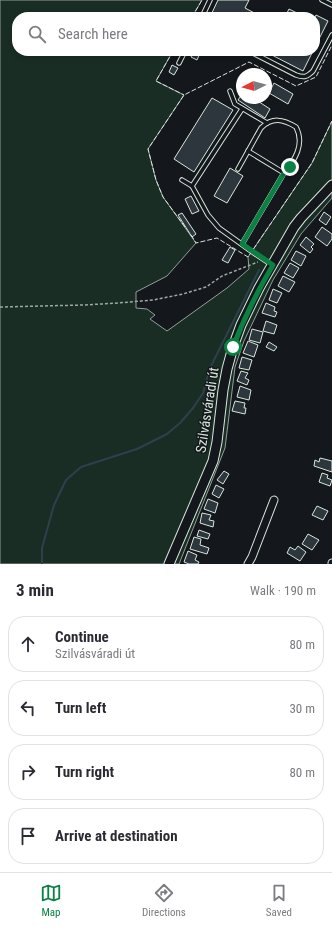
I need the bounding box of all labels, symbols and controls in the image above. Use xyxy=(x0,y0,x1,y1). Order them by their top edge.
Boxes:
search box xyxy=(12,12,320,56)
icon: search xyxy=(26,23,48,45)
text: Search here xyxy=(58,25,128,43)
north arrow xyxy=(236,68,272,104)
route end xyxy=(281,158,299,176)
route start xyxy=(224,338,242,356)
street label: Szilvásváradi út xyxy=(192,366,222,454)
text: 3 min xyxy=(16,580,54,600)
text: Walk · 190 m xyxy=(250,583,316,598)
text: Continue xyxy=(55,628,109,646)
icon: ahead xyxy=(17,633,39,655)
text: 80 m xyxy=(289,637,315,652)
text: Szilvásváradi út xyxy=(55,646,135,661)
icon: left xyxy=(17,697,39,719)
text: Turn left xyxy=(55,699,106,717)
text: 30 m xyxy=(289,701,315,716)
icon: right xyxy=(17,761,39,783)
text: Turn right xyxy=(55,763,114,781)
text: 80 m xyxy=(289,765,315,780)
icon: arrive xyxy=(17,825,39,847)
text: Arrive at destination xyxy=(55,827,178,845)
tab: Map xyxy=(40,882,62,919)
tab: Directions xyxy=(142,882,186,919)
tab: Saved xyxy=(266,882,292,919)

